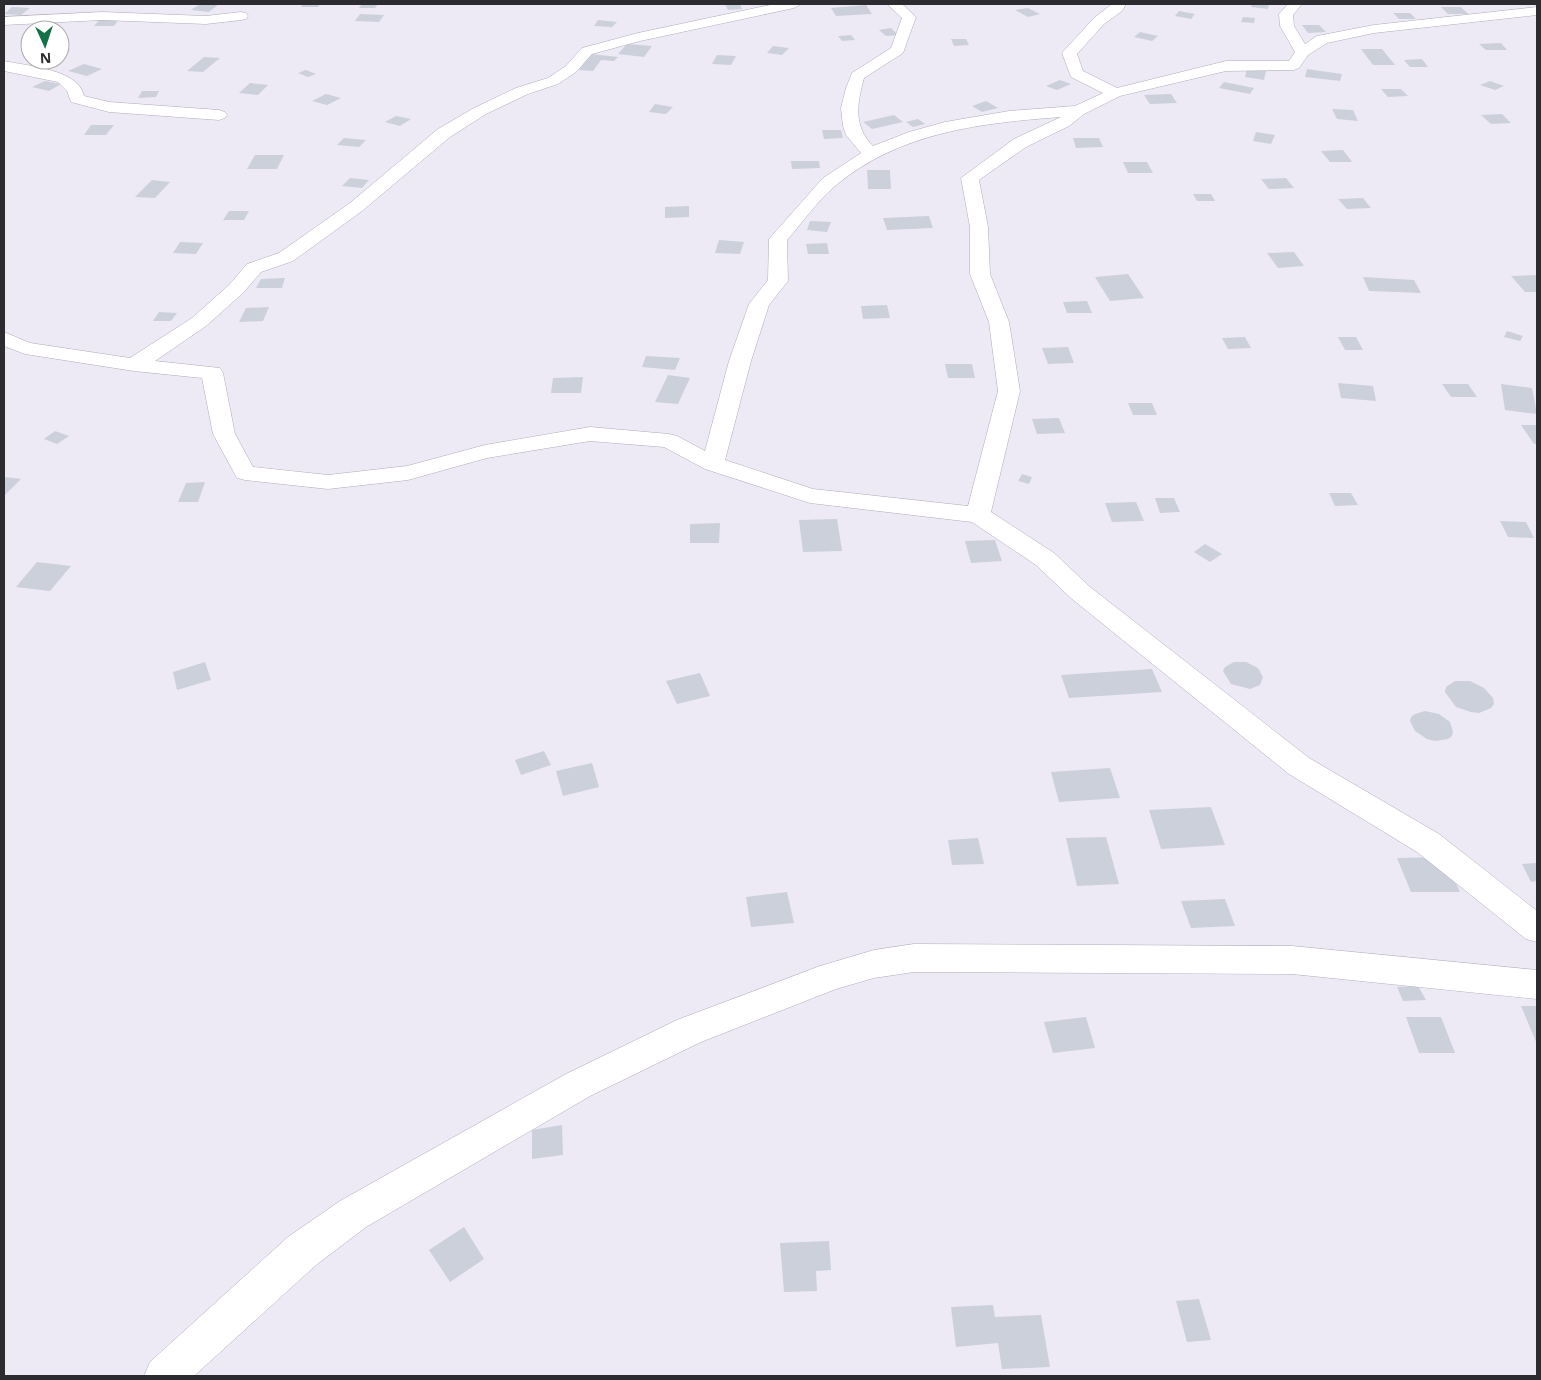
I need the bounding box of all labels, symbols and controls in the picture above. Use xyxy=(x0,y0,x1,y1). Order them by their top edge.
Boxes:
north arrow xyxy=(20,20,70,70)
text: N xyxy=(40,49,52,68)

